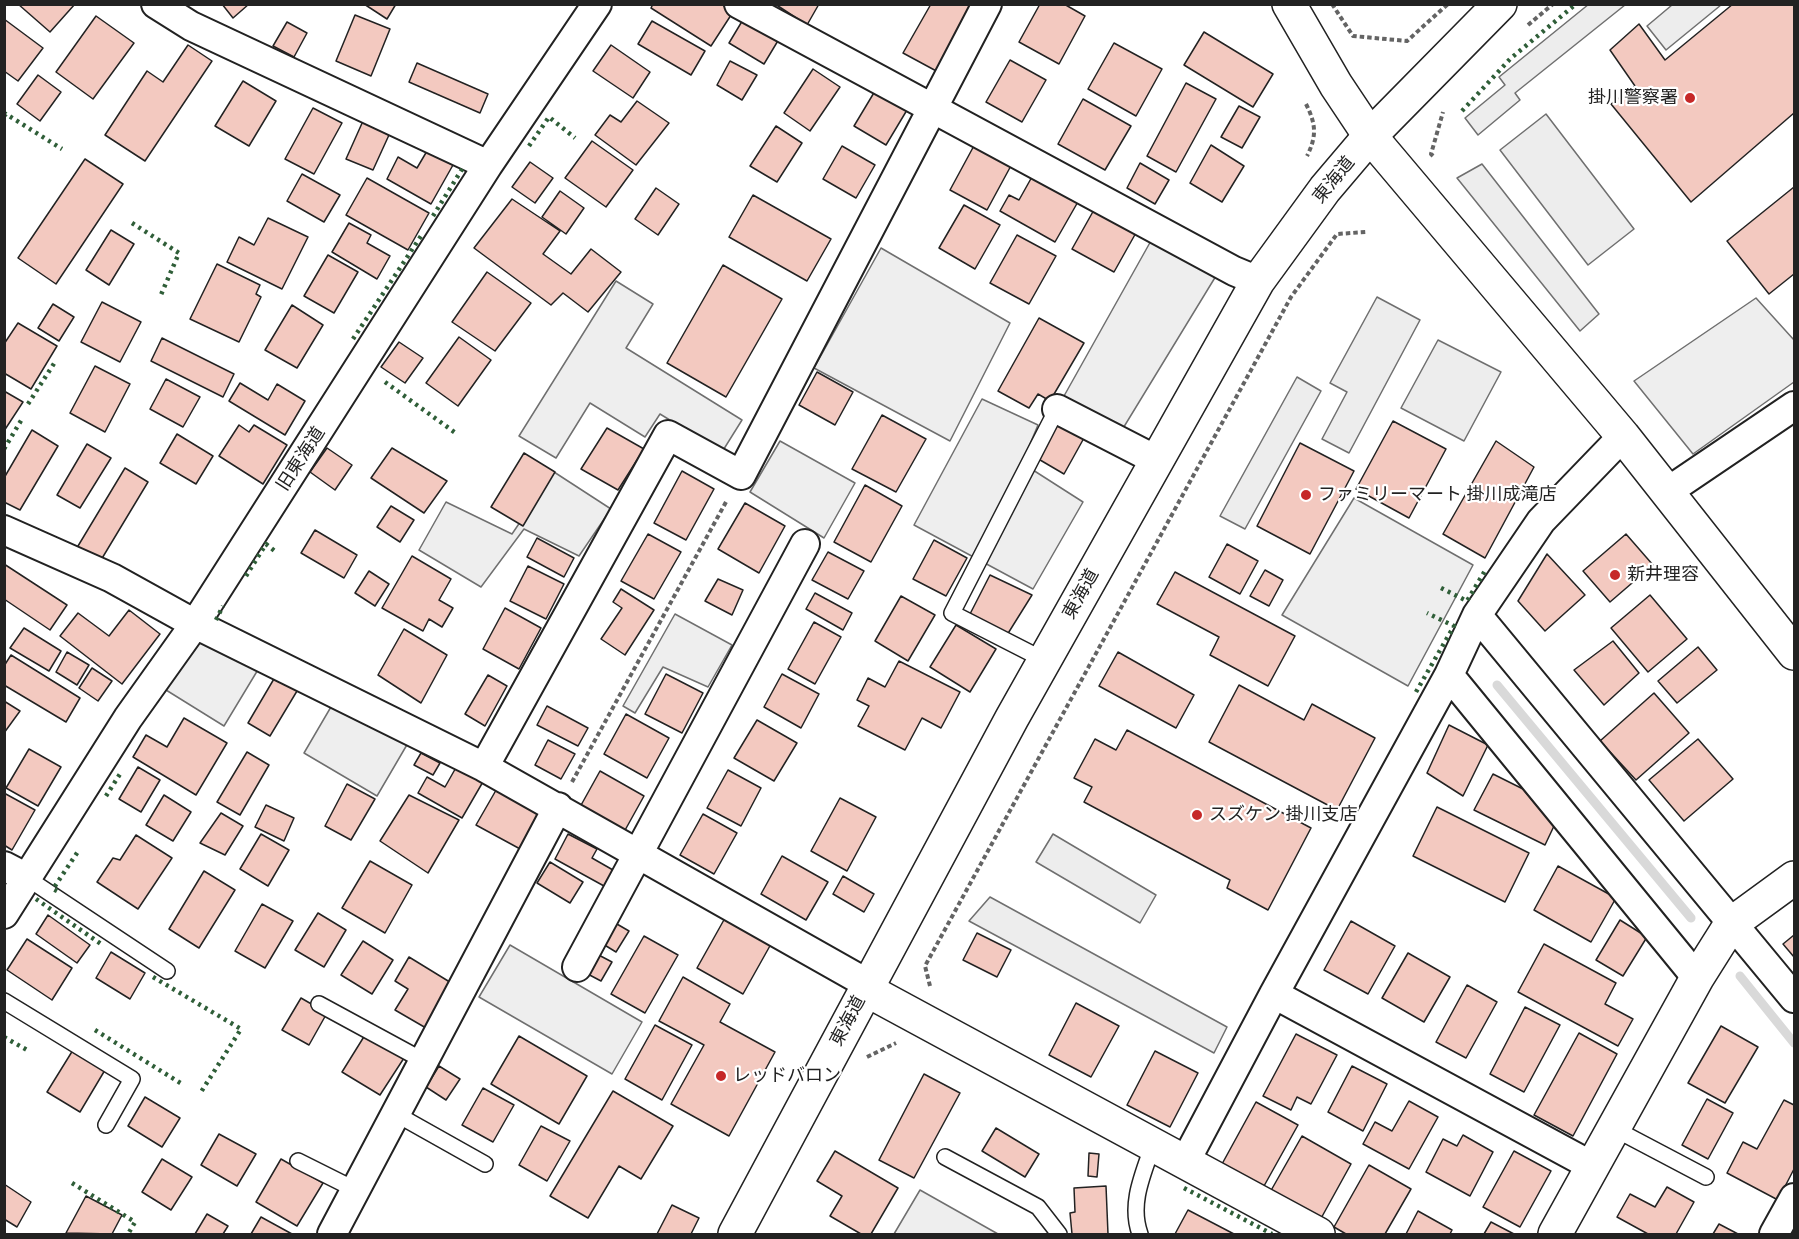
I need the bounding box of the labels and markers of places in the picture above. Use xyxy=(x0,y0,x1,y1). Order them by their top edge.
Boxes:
place label: 掛川警察署 xyxy=(1588,87,1678,109)
marker: 掛川警察署 xyxy=(1683,91,1697,105)
place label: ファミリーマート 掛川成滝店 xyxy=(1318,484,1556,506)
marker: ファミリーマート 掛川成滝店 xyxy=(1299,488,1313,502)
place label: 新井理容 xyxy=(1627,564,1699,586)
marker: 新井理容 xyxy=(1608,568,1622,582)
place label: スズケン 掛川支店 xyxy=(1209,804,1357,826)
marker: スズケン 掛川支店 xyxy=(1190,808,1204,822)
place label: レッドバロン xyxy=(733,1065,841,1087)
marker: レッドバロン xyxy=(714,1069,728,1083)

